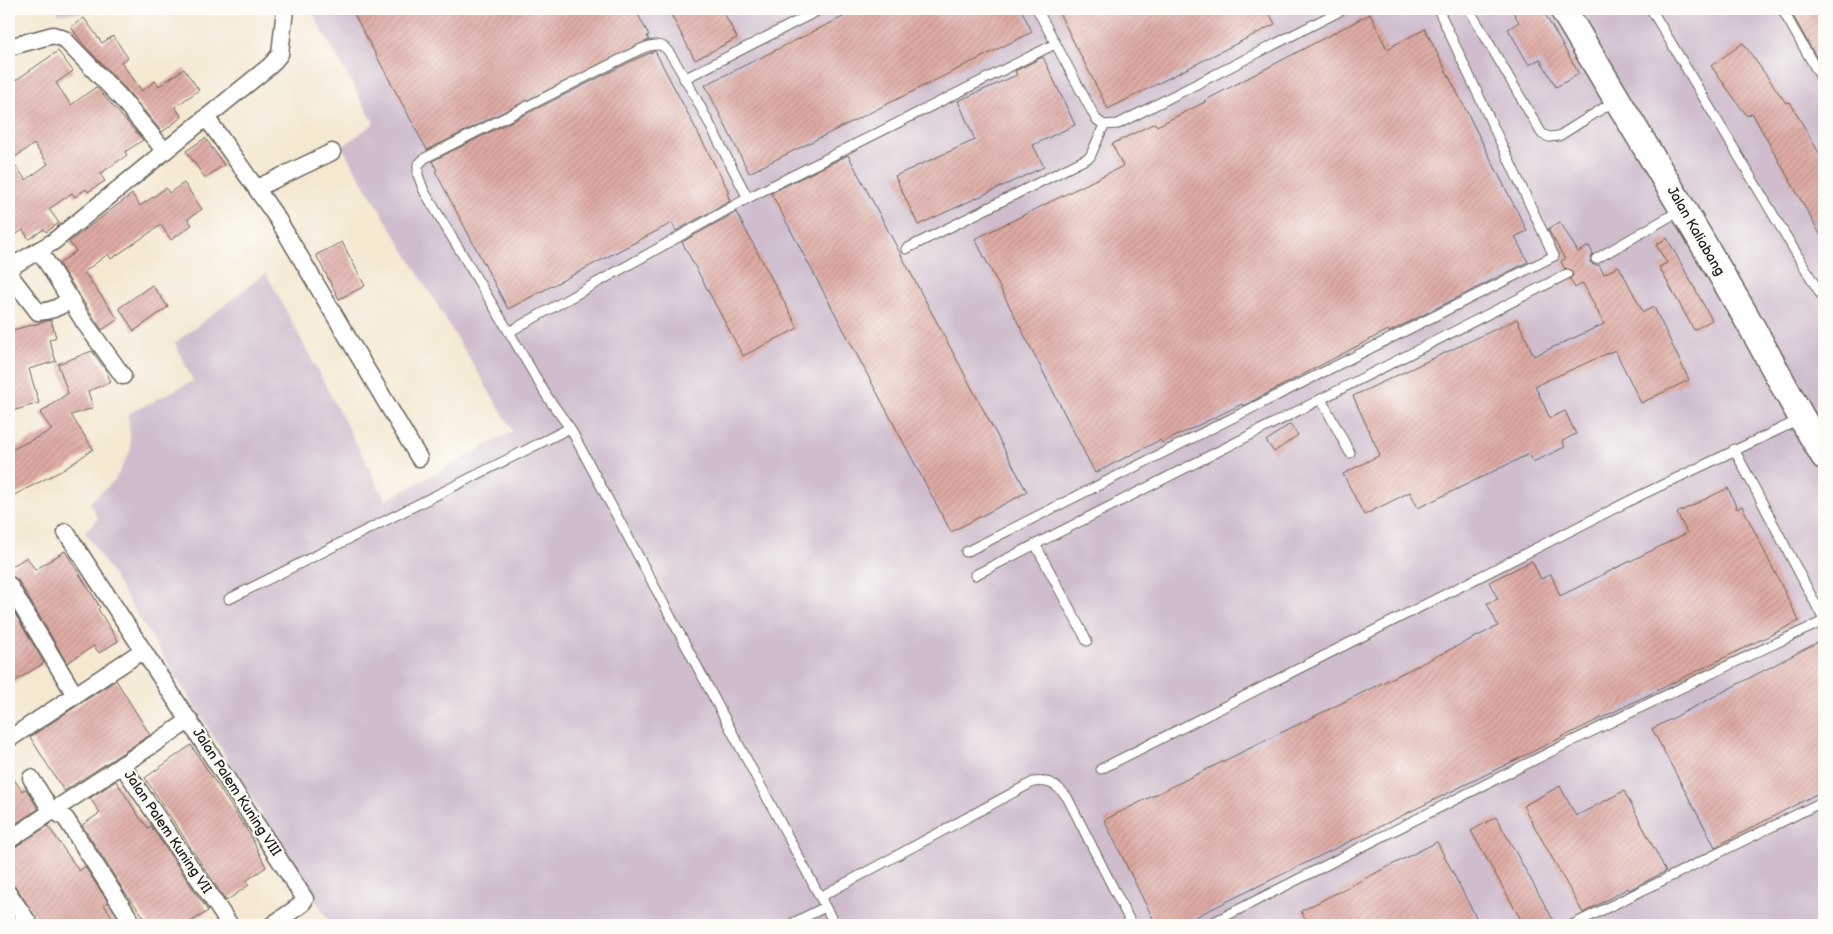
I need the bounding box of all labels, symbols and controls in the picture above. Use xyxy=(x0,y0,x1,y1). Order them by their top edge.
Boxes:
street label: Jalan Kaliabang xyxy=(1664,183,1728,279)
street label: Jalan Palem Kuning VIII xyxy=(189,725,285,859)
street label: Jalan Palem Kuning VII xyxy=(120,767,216,897)

